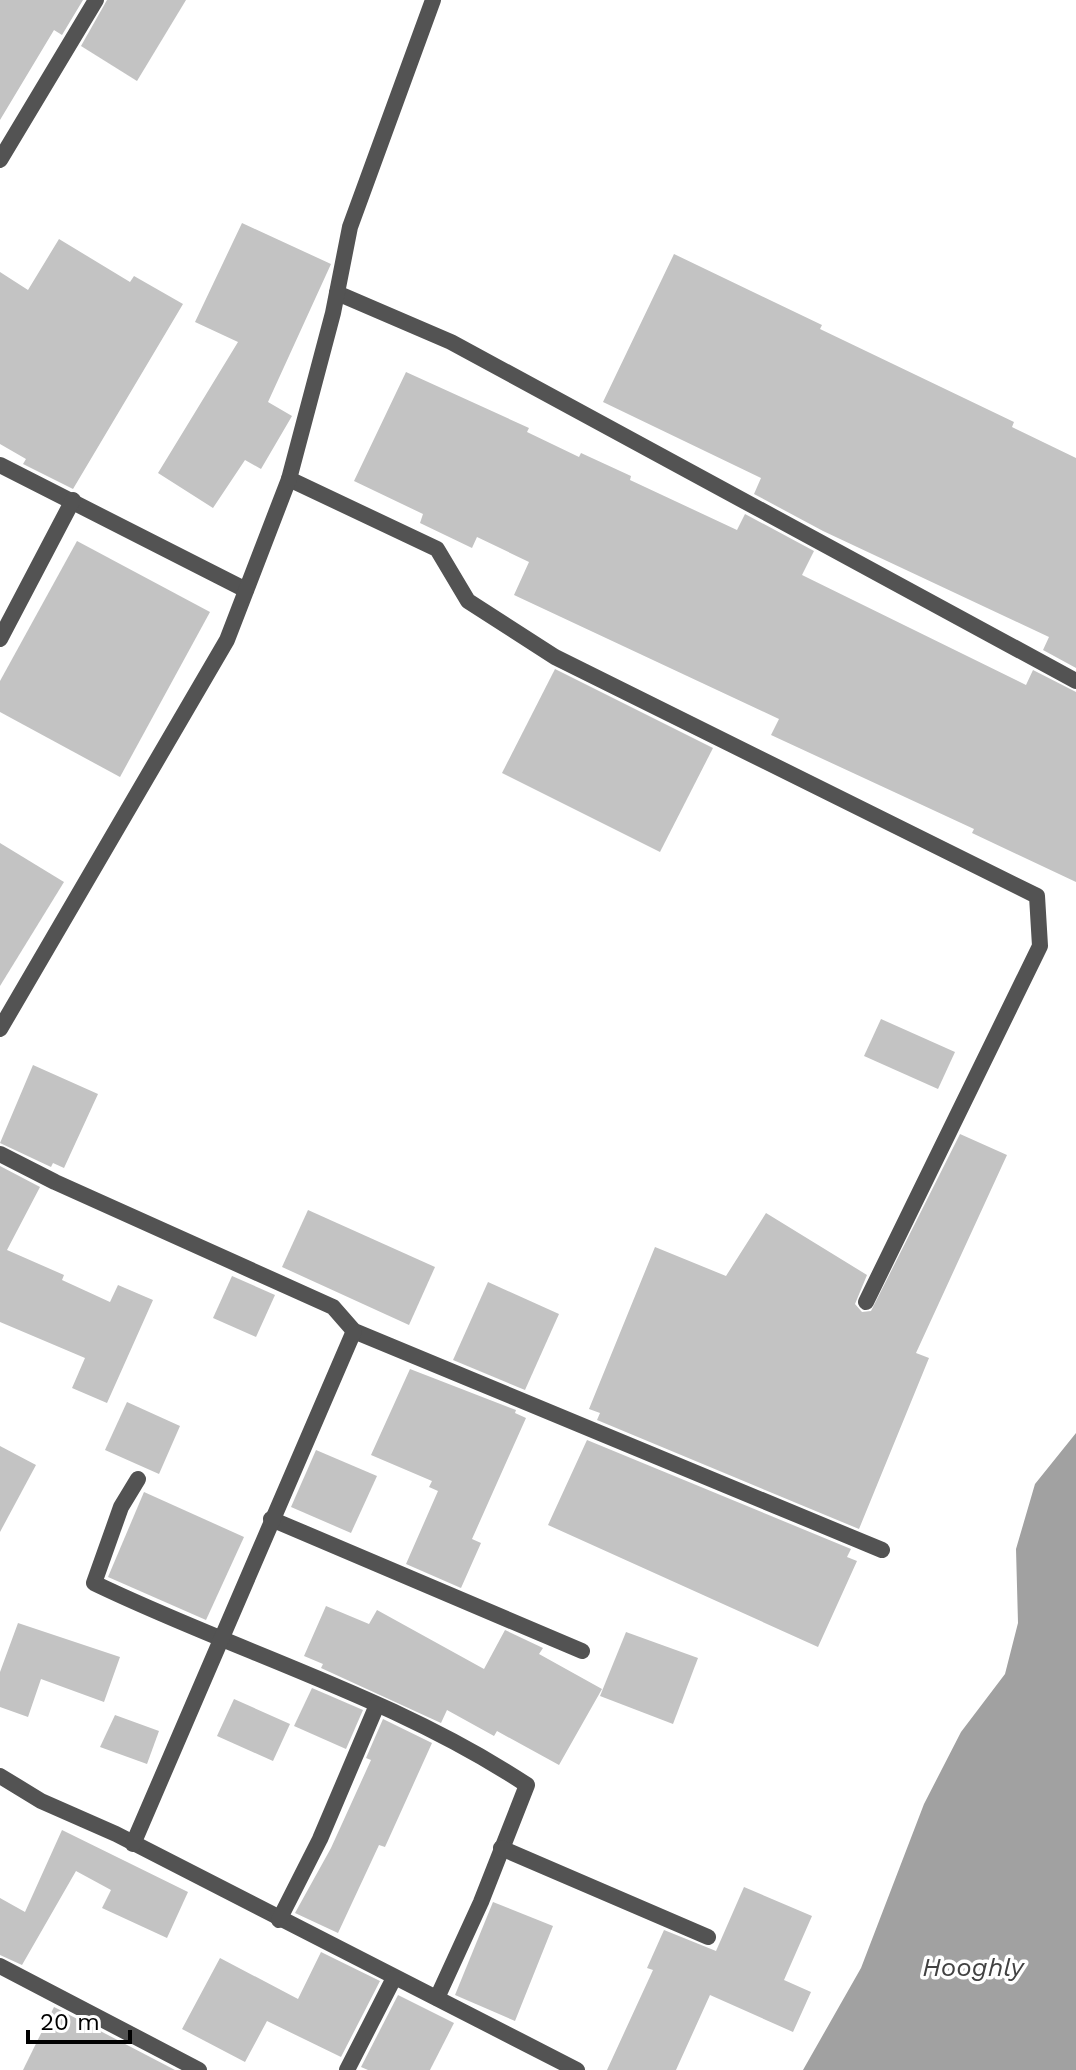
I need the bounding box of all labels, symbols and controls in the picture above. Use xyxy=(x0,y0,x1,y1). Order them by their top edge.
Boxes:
water label: Hooghly xyxy=(922,1952,1026,1982)
scale bar xyxy=(28,1994,130,2044)
text: 20 m xyxy=(40,2008,100,2036)

